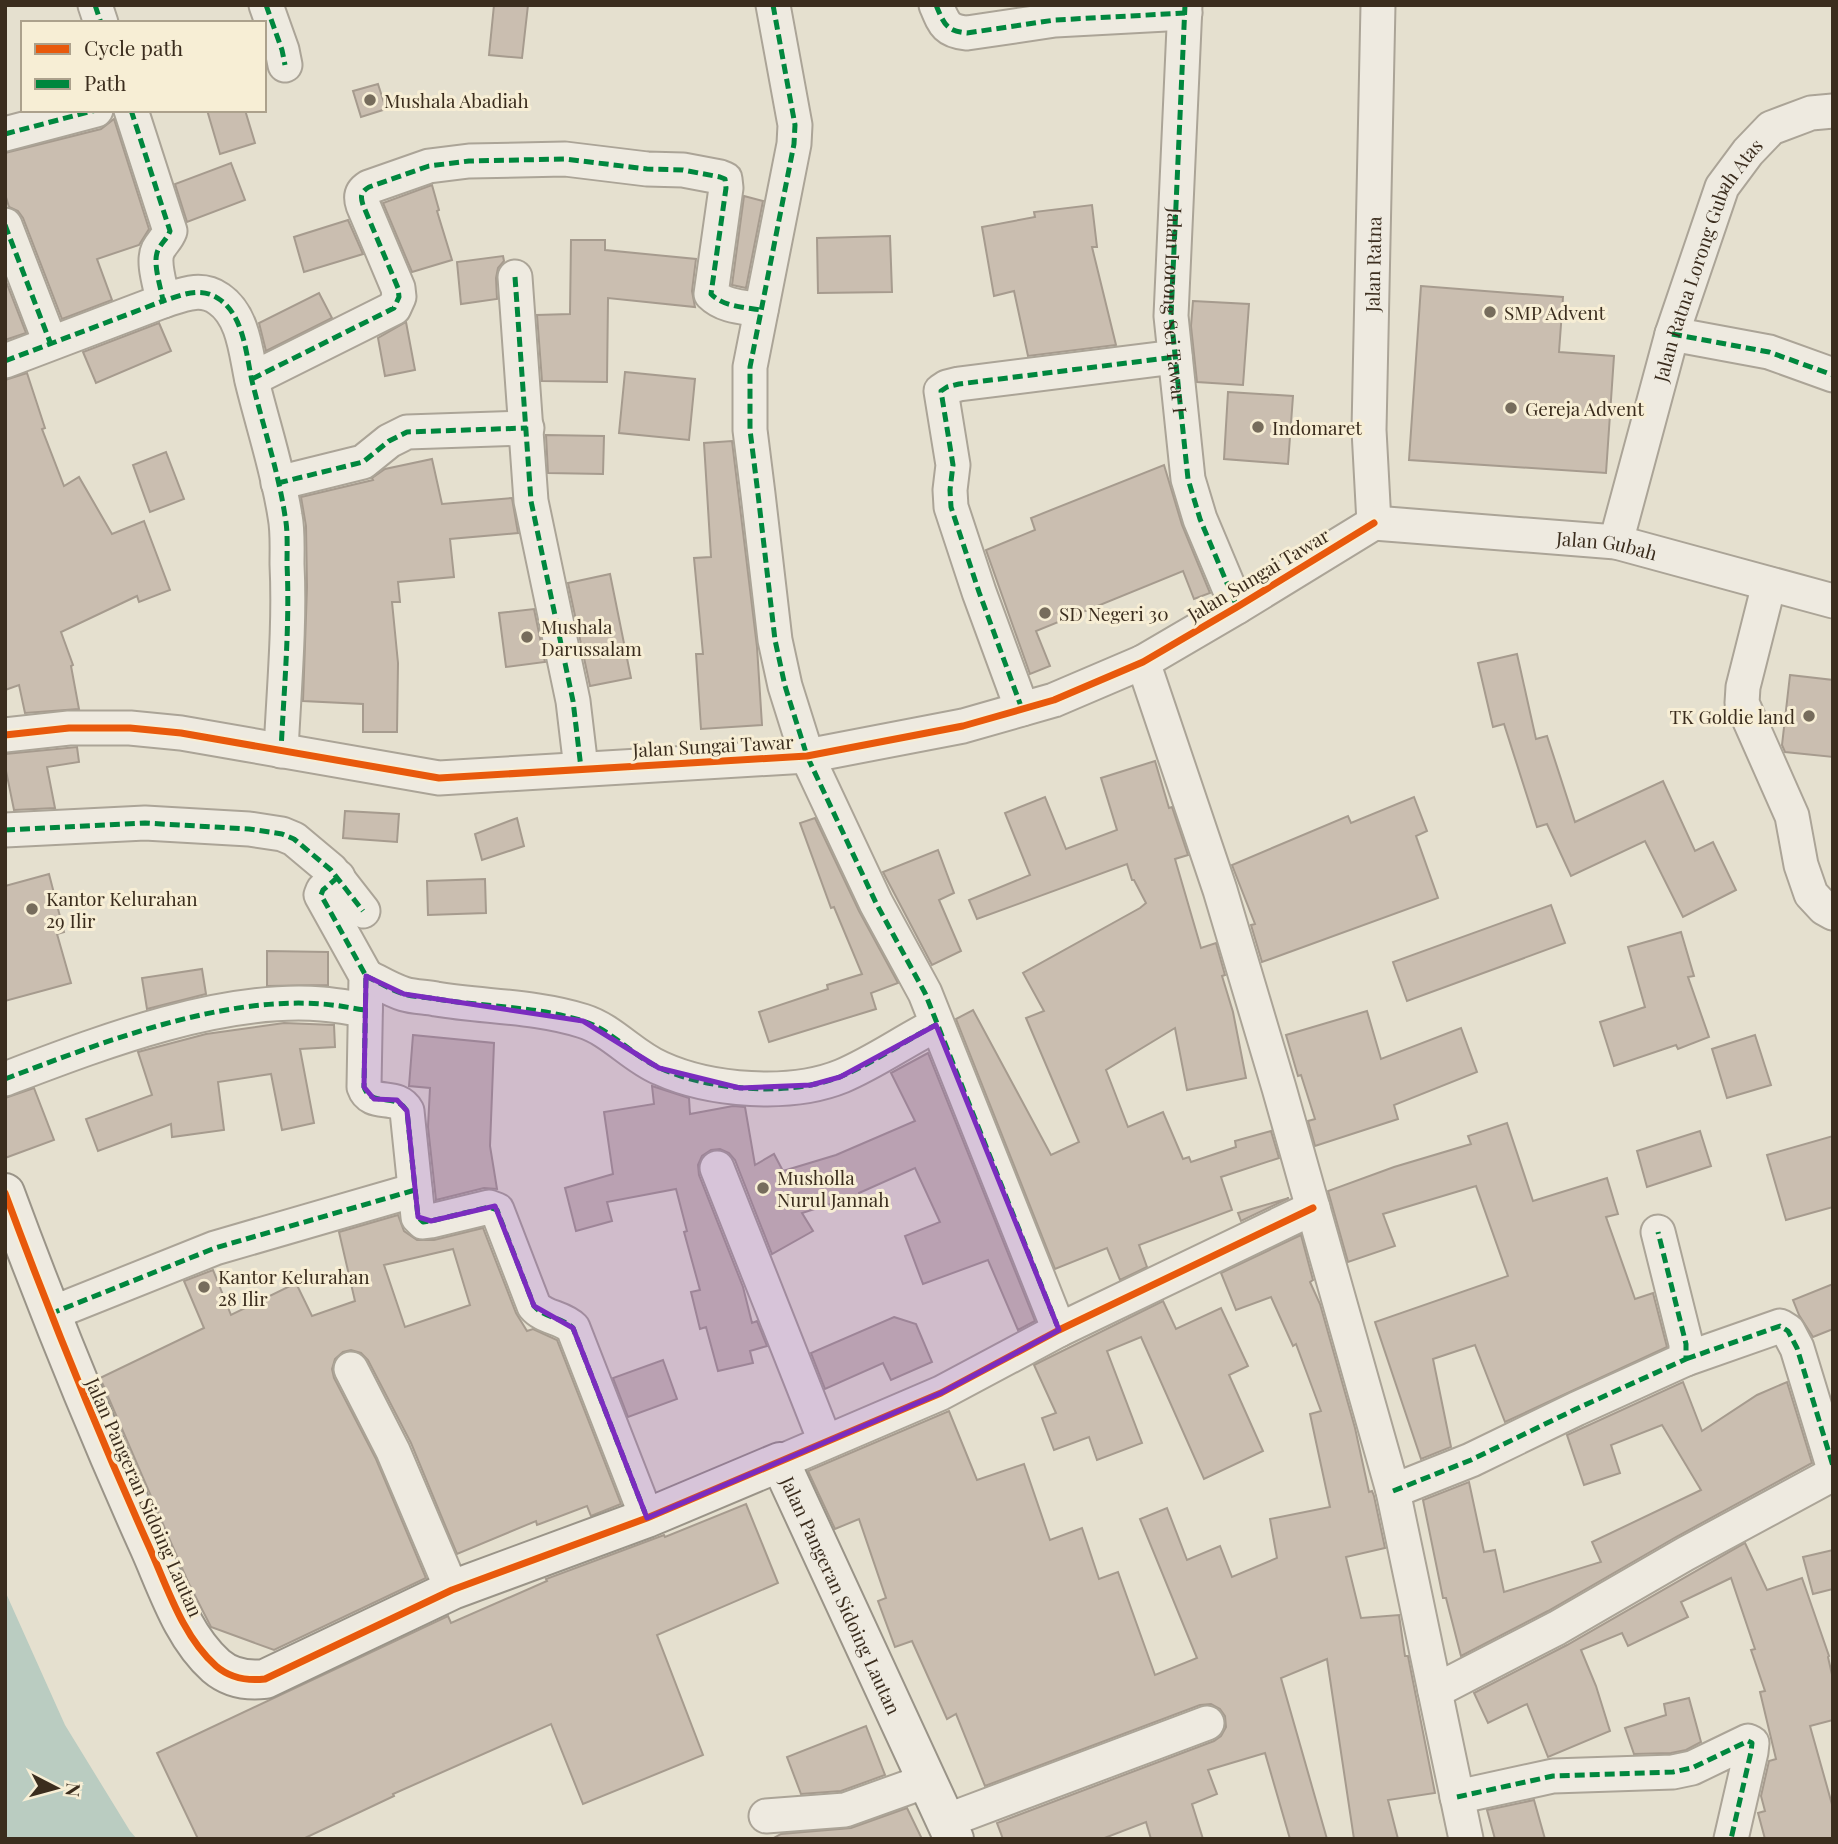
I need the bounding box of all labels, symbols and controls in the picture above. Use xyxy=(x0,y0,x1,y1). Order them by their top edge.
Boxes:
legend xyxy=(21,21,266,112)
text: Cycle path xyxy=(84,33,184,61)
text: Path xyxy=(84,68,127,96)
place label: Mushala Abadiah xyxy=(384,87,529,113)
marker: Mushala Abadiah xyxy=(362,92,378,108)
street label: Jalan Ratna Lorong Gubah Atas xyxy=(1647,132,1768,385)
street label: Jalan Lorong Sei Tawar I xyxy=(1158,206,1194,415)
street label: Jalan Ratna xyxy=(1358,216,1387,313)
place label: SMP Advent xyxy=(1504,299,1606,325)
marker: SMP Advent xyxy=(1482,304,1498,320)
place label: Gereja Advent xyxy=(1525,395,1644,421)
marker: Gereja Advent xyxy=(1503,400,1519,416)
place label: Indomaret xyxy=(1272,414,1362,440)
marker: Indomaret xyxy=(1250,419,1266,435)
street label: Jalan Sungai Tawar xyxy=(1181,521,1334,627)
street label: Jalan Gubah xyxy=(1554,524,1660,566)
place label: SD Negeri 30 xyxy=(1059,600,1169,626)
marker: SD Negeri 30 xyxy=(1037,605,1053,621)
place label: Mushala Darussalam xyxy=(541,613,642,661)
marker: Mushala Darussalam xyxy=(519,629,535,645)
place label: TK Goldie land xyxy=(1670,703,1795,729)
marker: TK Goldie land xyxy=(1801,708,1817,724)
street label: Jalan Sungai Tawar xyxy=(631,728,795,762)
place label: Kantor Kelurahan 29 Ilir xyxy=(46,885,198,933)
marker: Kantor Kelurahan 29 Ilir xyxy=(24,901,40,917)
place label: Musholla Nurul Jannah xyxy=(777,1164,889,1212)
marker: Musholla Nurul Jannah xyxy=(755,1180,771,1196)
place label: Kantor Kelurahan 28 Ilir xyxy=(218,1263,370,1311)
marker: Kantor Kelurahan 28 Ilir xyxy=(196,1279,212,1295)
street label: Jalan Pangeran Sidoing Lautan xyxy=(80,1372,210,1621)
street label: Jalan Pangeran Sidoing Lautan xyxy=(775,1471,908,1719)
north arrow xyxy=(21,1753,91,1823)
text: N xyxy=(60,1782,88,1798)

